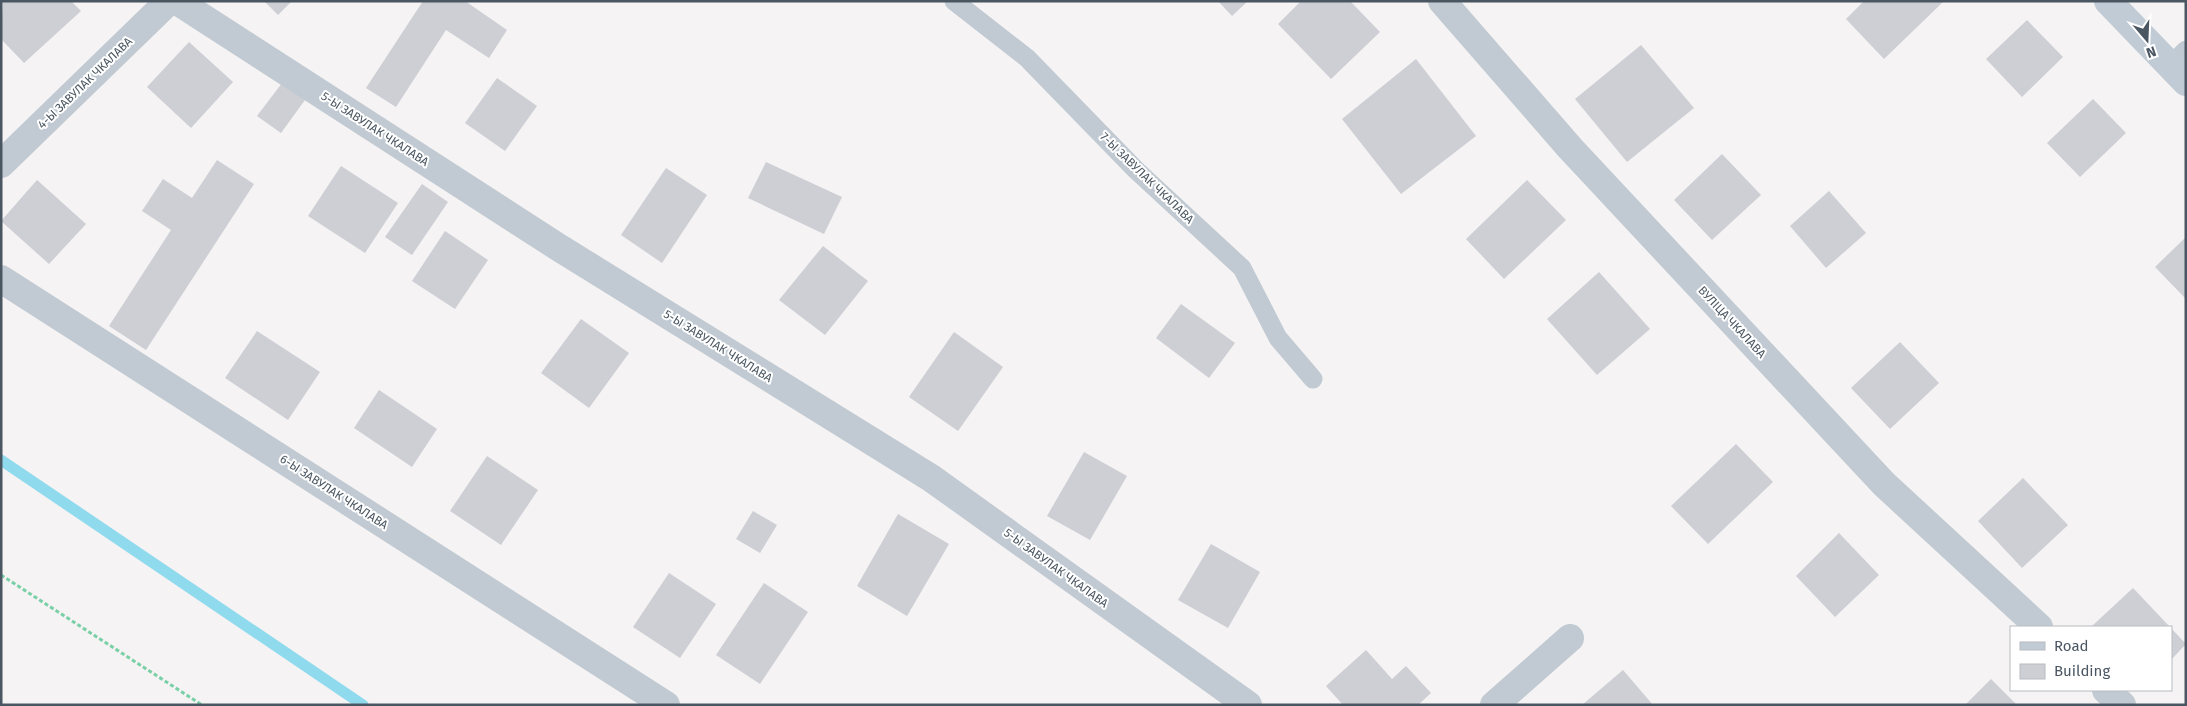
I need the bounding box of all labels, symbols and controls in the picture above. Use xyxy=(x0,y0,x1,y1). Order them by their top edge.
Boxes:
north arrow xyxy=(2122,15,2172,65)
street label: 4-Ы ЗАВУЛАК ЧКАЛАВА xyxy=(35,34,135,132)
text: N xyxy=(2144,42,2158,61)
street label: 5-Ы ЗАВУЛАК ЧКАЛАВА xyxy=(319,89,431,169)
street label: 7-Ы ЗАВУЛАК ЧКАЛАВА xyxy=(1097,130,1197,226)
street label: ВУЛІЦА ЧКАЛАВА xyxy=(1695,283,1769,361)
street label: 5-Ы ЗАВУЛАК ЧКАЛАВА xyxy=(661,307,775,385)
street label: 6-Ы ЗАВУЛАК ЧКАЛАВА xyxy=(277,452,391,532)
street label: 5-Ы ЗАВУЛАК ЧКАЛАВА xyxy=(1001,525,1111,611)
legend xyxy=(2010,626,2172,691)
text: Road xyxy=(2054,637,2089,655)
text: Building xyxy=(2054,662,2110,680)

